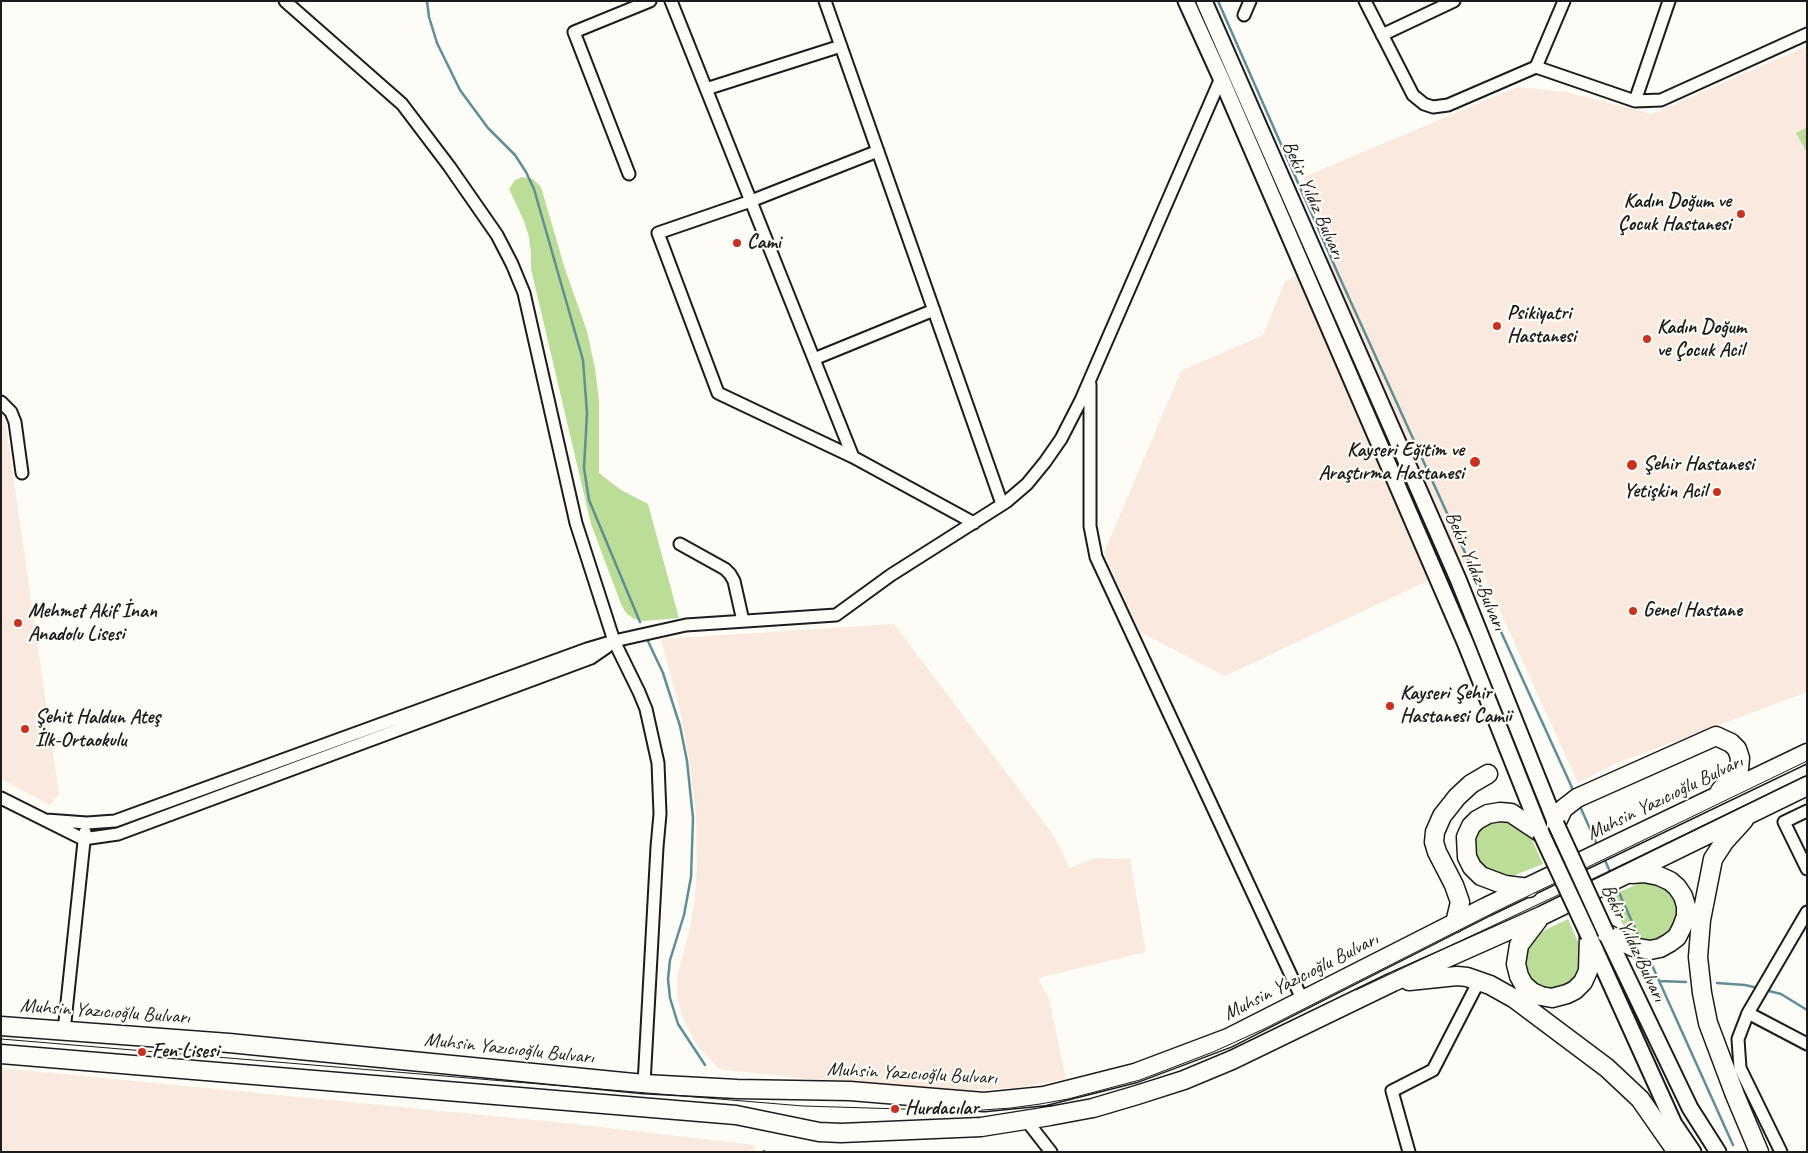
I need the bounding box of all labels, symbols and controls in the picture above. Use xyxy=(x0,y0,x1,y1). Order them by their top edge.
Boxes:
street label: Bekir Yıldız Bulvarı xyxy=(1276,137,1350,263)
place label: Kadın Doğum ve Çocuk Hastanesi xyxy=(1618,190,1731,237)
marker: Kadın Doğum ve Çocuk Hastanesi xyxy=(1735,208,1747,220)
place label: Cami xyxy=(747,231,781,255)
marker: Cami xyxy=(731,237,743,249)
place label: Psikiyatri Hastanesi xyxy=(1507,302,1576,349)
place label: Kadın Doğum ve Çocuk Acil xyxy=(1657,316,1746,363)
marker: Psikiyatri Hastanesi xyxy=(1491,320,1503,332)
marker: Kadın Doğum ve Çocuk Acil xyxy=(1641,333,1653,345)
place label: Kayseri Eğitim ve Araştırma Hastanesi xyxy=(1319,439,1464,486)
place label: Şehir Hastanesi xyxy=(1643,453,1754,477)
marker: Kayseri Eğitim ve Araştırma Hastanesi xyxy=(1468,455,1482,469)
marker: Şehir Hastanesi xyxy=(1625,458,1639,472)
place label: Yetişkin Acil xyxy=(1623,480,1707,504)
marker: Yetişkin Acil xyxy=(1711,486,1723,498)
street label: Bekir Yıldız Bulvarı xyxy=(1439,508,1511,634)
place label: Genel Hastane xyxy=(1643,599,1742,623)
place label: Mehmet Akif İnan Anadolu Lisesi xyxy=(28,600,157,647)
marker: Genel Hastane xyxy=(1627,605,1639,617)
marker: Mehmet Akif İnan Anadolu Lisesi xyxy=(12,617,24,629)
place label: Kayseri Şehir Hastanesi Camii xyxy=(1400,682,1512,729)
marker: Kayseri Şehir Hastanesi Camii xyxy=(1384,700,1396,712)
place label: Şehit Haldun Ateş İlk-Ortaokulu xyxy=(35,706,160,753)
marker: Şehit Haldun Ateş İlk-Ortaokulu xyxy=(19,723,31,735)
street label: Muhsin Yazıcıoğlu Bulvarı xyxy=(1583,750,1747,846)
street label: Bekir Yıldız Bulvarı xyxy=(1595,880,1671,1006)
street label: Muhsin Yazıcıoğlu Bulvarı xyxy=(1220,928,1382,1026)
street label: Muhsin Yazıcıoğlu Bulvarı xyxy=(19,994,191,1030)
street label: Muhsin Yazıcıoğlu Bulvarı xyxy=(423,1028,595,1070)
place label: Fen Lisesi xyxy=(152,1040,219,1064)
marker: Fen Lisesi xyxy=(136,1046,148,1058)
street label: Muhsin Yazıcıoğlu Bulvarı xyxy=(826,1058,998,1090)
place label: Hurdacılar xyxy=(905,1097,978,1121)
marker: Hurdacılar xyxy=(889,1103,901,1115)

